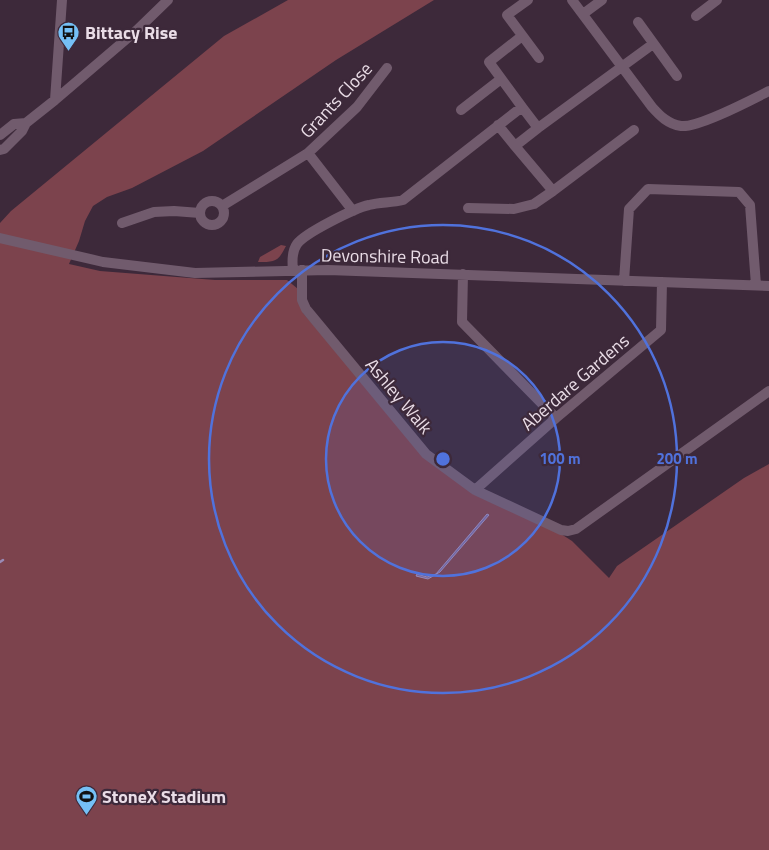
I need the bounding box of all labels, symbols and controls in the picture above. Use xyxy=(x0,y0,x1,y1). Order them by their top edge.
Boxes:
place label: Bittacy Rise xyxy=(85,19,177,46)
bus stop icon: Bittacy Rise xyxy=(57,20,81,51)
street label: Grants Close xyxy=(294,56,378,144)
street label: Devonshire Road xyxy=(321,241,449,271)
street label: Aberdare Gardens xyxy=(515,327,635,437)
street label: Ashley Walk xyxy=(359,352,439,440)
text: 100 m xyxy=(539,447,581,470)
text: 200 m xyxy=(656,447,698,470)
centre of rings xyxy=(434,450,452,468)
place label: StoneX Stadium xyxy=(102,783,226,810)
sports icon: StoneX Stadium xyxy=(74,784,98,815)

